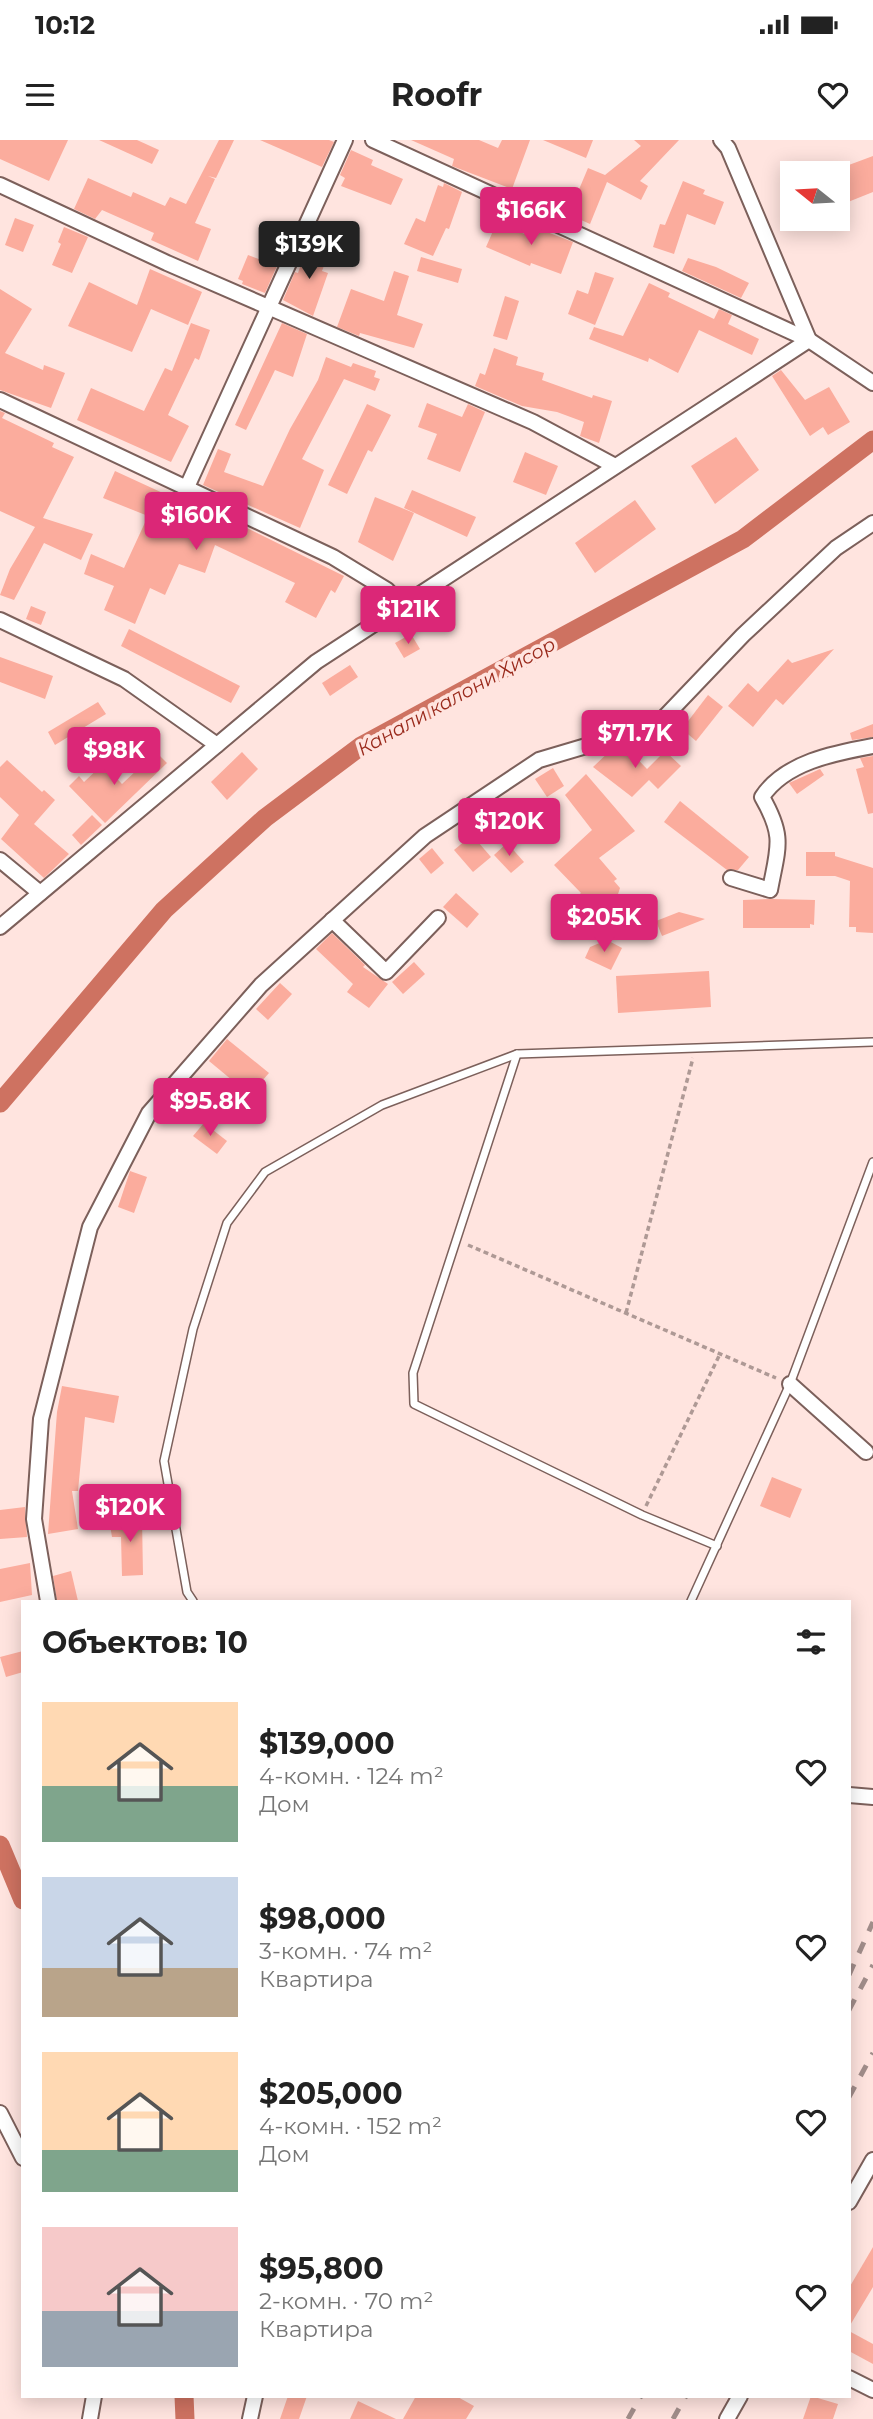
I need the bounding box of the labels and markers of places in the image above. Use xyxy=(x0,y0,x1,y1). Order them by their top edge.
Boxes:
pin: $166K xyxy=(482,188,580,247)
pin: $139K xyxy=(260,222,358,281)
pin: $160K xyxy=(147,492,245,552)
pin: $121K xyxy=(359,587,457,646)
pin: $71.7K xyxy=(578,710,692,770)
pin: $98K xyxy=(73,728,155,787)
pin: $120K xyxy=(460,798,558,858)
pin: $205K xyxy=(555,894,653,954)
pin: $95.8K xyxy=(153,1079,267,1138)
pin: $120K xyxy=(81,1484,179,1544)

